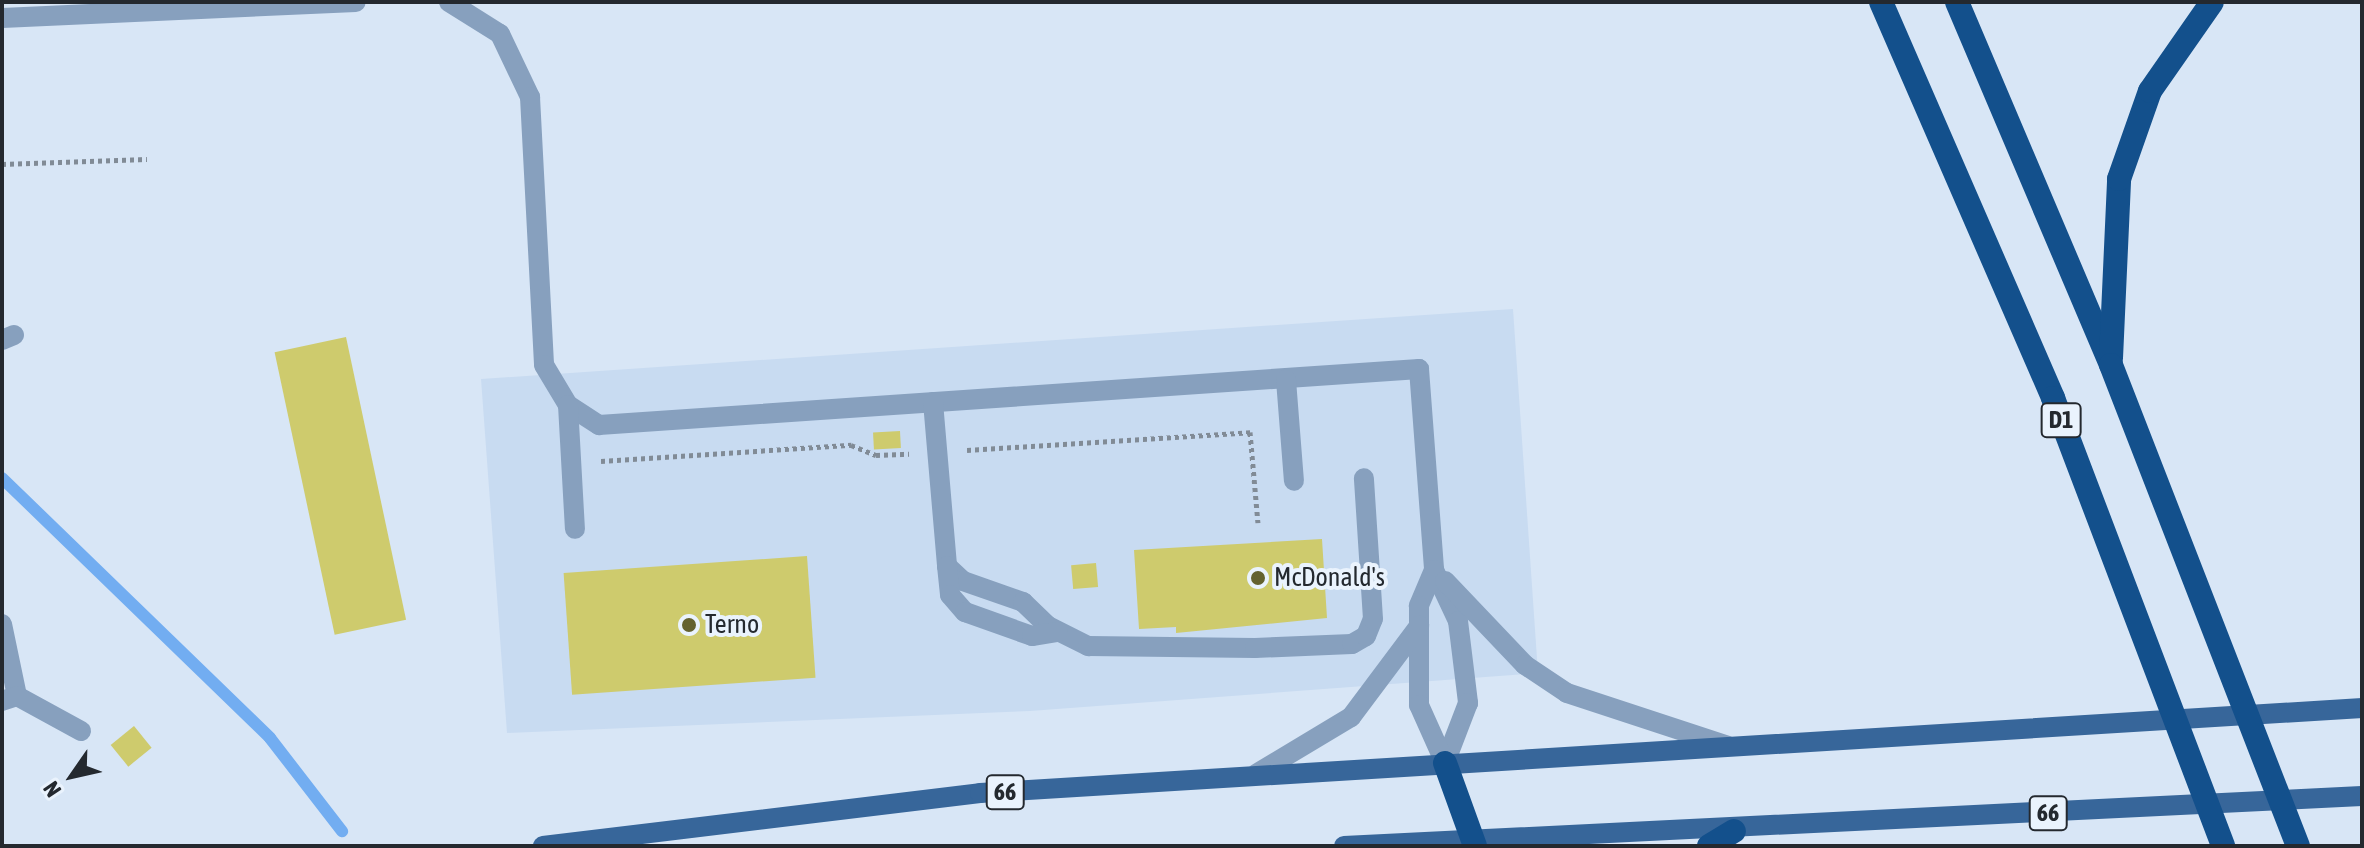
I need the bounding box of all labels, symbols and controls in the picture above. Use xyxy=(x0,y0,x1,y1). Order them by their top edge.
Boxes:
road number: D1 xyxy=(2039,400,2083,440)
place label: McDonald's xyxy=(1274,562,1385,594)
marker: McDonald's xyxy=(1249,569,1267,587)
place label: Terno xyxy=(705,609,759,641)
marker: Terno xyxy=(680,616,698,634)
north arrow xyxy=(32,736,112,816)
road number: 66 xyxy=(985,772,1025,812)
text: N xyxy=(38,777,67,802)
road number: 66 xyxy=(2028,793,2068,833)

